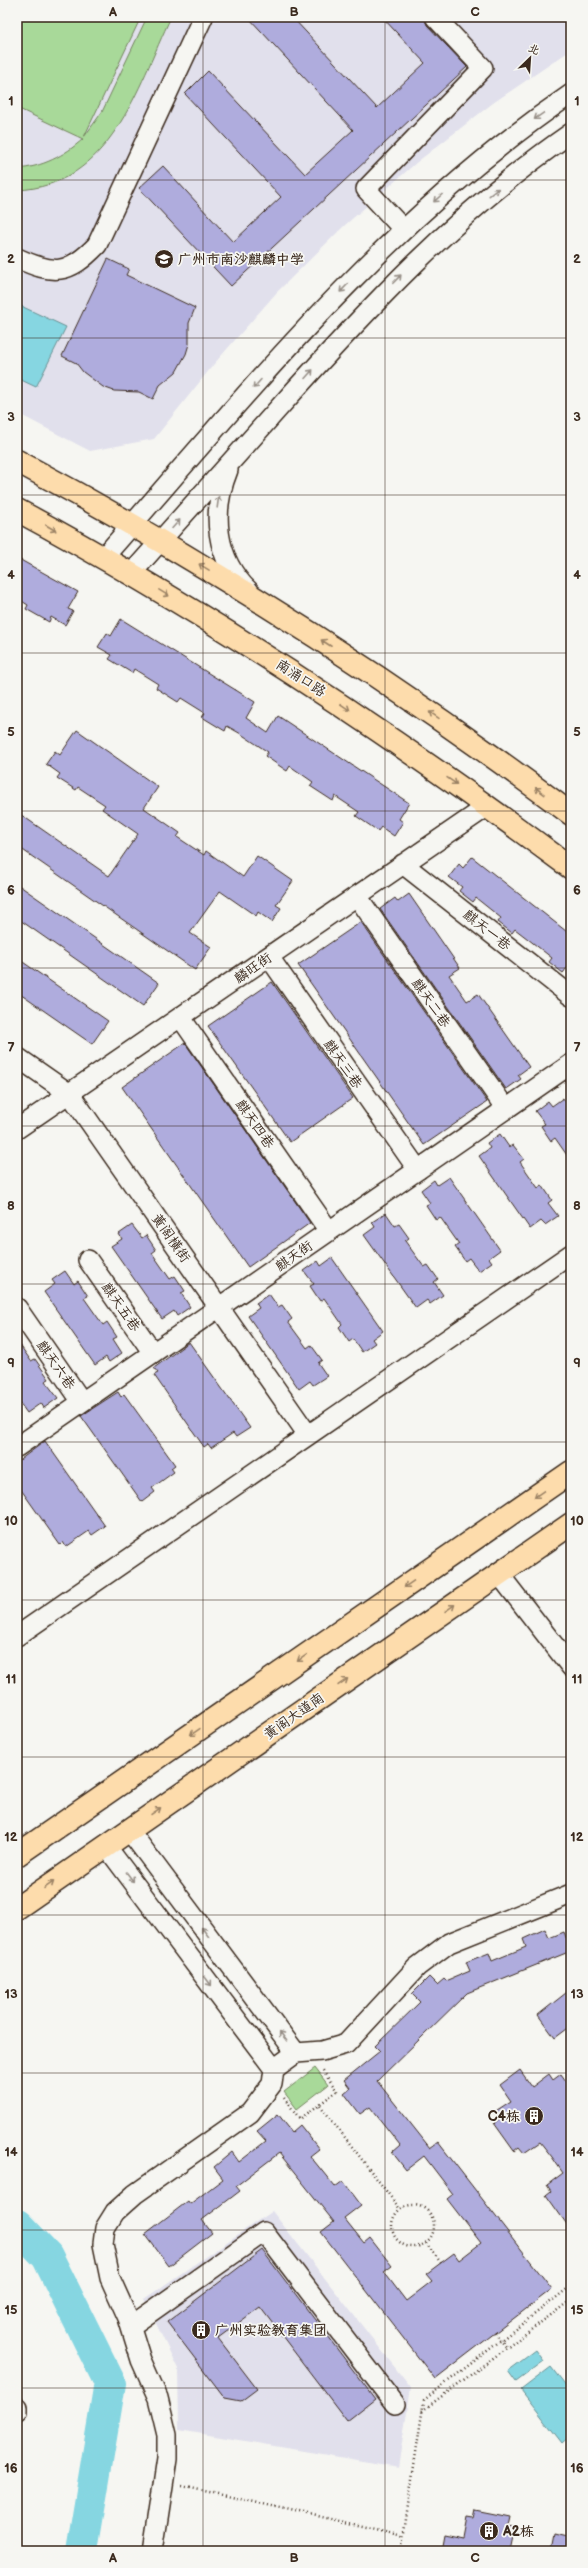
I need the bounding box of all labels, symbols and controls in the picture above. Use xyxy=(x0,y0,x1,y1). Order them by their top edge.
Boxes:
text: A xyxy=(108,4,117,20)
text: B xyxy=(289,4,299,20)
text: C xyxy=(470,4,480,20)
north arrow xyxy=(510,38,550,78)
text: 北 xyxy=(526,41,542,58)
text: 1 xyxy=(8,93,14,109)
text: 1 xyxy=(574,93,580,109)
one-way arrow xyxy=(533,112,544,120)
one-way arrow xyxy=(488,188,499,197)
one-way arrow xyxy=(432,193,443,202)
school or university icon: 广州市南沙麒麟中学 xyxy=(153,248,175,270)
text: 2 xyxy=(7,251,15,267)
place label: 广州市南沙麒麟中学 xyxy=(178,251,304,268)
text: 2 xyxy=(573,251,581,267)
one-way arrow xyxy=(392,274,402,284)
one-way arrow xyxy=(339,283,349,293)
one-way arrow xyxy=(304,369,313,379)
one-way arrow xyxy=(252,379,261,389)
text: 3 xyxy=(7,409,15,425)
text: 3 xyxy=(573,409,581,425)
one-way arrow xyxy=(214,496,222,509)
one-way arrow xyxy=(171,519,180,529)
one-way arrow xyxy=(45,525,57,533)
one-way arrow xyxy=(199,563,210,571)
text: 4 xyxy=(7,567,15,583)
text: 4 xyxy=(573,567,581,583)
one-way arrow xyxy=(158,590,170,598)
one-way arrow xyxy=(320,639,332,647)
street label: 南涌口路 xyxy=(273,656,329,700)
one-way arrow xyxy=(339,703,350,711)
one-way arrow xyxy=(429,711,440,719)
text: 5 xyxy=(7,724,15,740)
text: 5 xyxy=(573,724,581,740)
one-way arrow xyxy=(447,777,458,785)
one-way arrow xyxy=(534,787,545,795)
text: 6 xyxy=(7,882,15,898)
text: 6 xyxy=(573,882,581,898)
street label: 麒天一巷 xyxy=(460,906,515,955)
street label: 麟旺街 xyxy=(231,949,275,987)
street label: 麒天二巷 xyxy=(408,975,455,1032)
street label: 麒天三巷 xyxy=(320,1036,367,1093)
text: 7 xyxy=(7,1040,15,1056)
text: 7 xyxy=(573,1040,581,1056)
street label: 麒天四巷 xyxy=(232,1096,279,1153)
text: 8 xyxy=(7,1198,15,1214)
text: 8 xyxy=(573,1198,581,1214)
street label: 黄阁横街 xyxy=(148,1210,194,1266)
street label: 麒天街 xyxy=(272,1237,316,1275)
street label: 麒天五巷 xyxy=(98,1279,145,1336)
street label: 麒天六巷 xyxy=(33,1337,80,1394)
text: 9 xyxy=(7,1355,15,1371)
text: 9 xyxy=(573,1355,581,1371)
one-way arrow xyxy=(534,1490,545,1498)
text: 10 xyxy=(4,1513,18,1529)
text: 10 xyxy=(570,1513,584,1529)
one-way arrow xyxy=(404,1580,415,1588)
one-way arrow xyxy=(444,1604,455,1612)
one-way arrow xyxy=(297,1654,308,1662)
text: 11 xyxy=(6,1671,16,1687)
text: 11 xyxy=(572,1671,582,1687)
one-way arrow xyxy=(338,1678,349,1686)
street label: 黄阁大道南 xyxy=(260,1689,328,1743)
one-way arrow xyxy=(190,1728,201,1736)
one-way arrow xyxy=(150,1807,161,1815)
text: 12 xyxy=(4,1829,18,1845)
text: 12 xyxy=(570,1829,584,1845)
one-way arrow xyxy=(125,1872,134,1883)
one-way arrow xyxy=(43,1881,54,1889)
one-way arrow xyxy=(201,1927,210,1938)
one-way arrow xyxy=(203,1976,212,1987)
text: 13 xyxy=(4,1986,18,2002)
text: 13 xyxy=(570,1986,584,2002)
one-way arrow xyxy=(279,2031,287,2042)
building icon: C4栋 xyxy=(523,2105,545,2127)
place label: C4栋 xyxy=(488,2108,520,2125)
text: 14 xyxy=(4,2144,18,2160)
text: 14 xyxy=(570,2144,584,2160)
text: 15 xyxy=(5,2302,18,2318)
text: 15 xyxy=(571,2302,584,2318)
building icon: 广州实验教育集团 xyxy=(190,2319,212,2341)
place label: 广州实验教育集团 xyxy=(215,2322,327,2339)
text: 16 xyxy=(4,2460,18,2476)
text: 16 xyxy=(570,2460,584,2476)
building icon: A2栋 xyxy=(478,2520,500,2542)
place label: A2栋 xyxy=(502,2523,534,2540)
text: A xyxy=(108,2550,117,2566)
text: B xyxy=(289,2550,299,2566)
text: C xyxy=(470,2550,480,2566)

